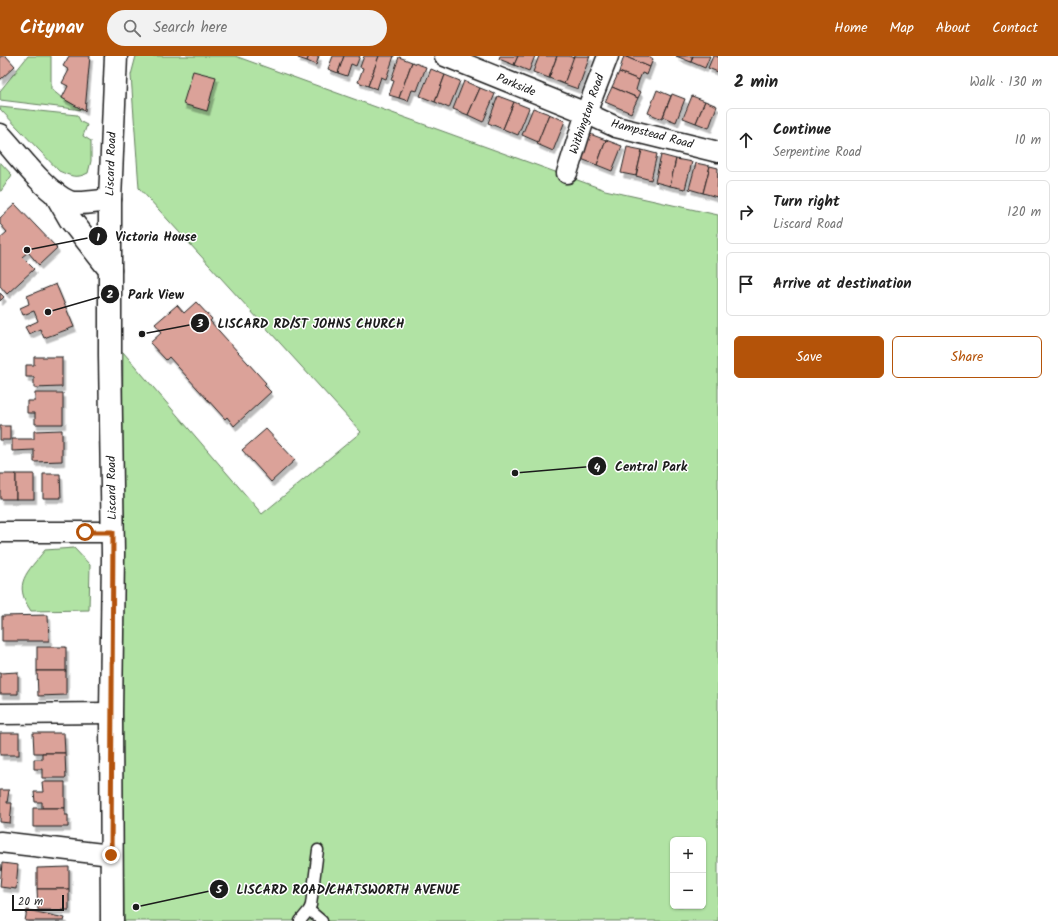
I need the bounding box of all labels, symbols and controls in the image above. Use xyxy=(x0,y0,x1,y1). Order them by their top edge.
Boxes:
search box xyxy=(107,10,387,46)
text: Citynav xyxy=(20,13,83,43)
text: Search here xyxy=(153,16,227,40)
icon: search xyxy=(121,17,143,39)
text: Home xyxy=(834,17,868,39)
text: Map xyxy=(890,17,914,39)
text: About xyxy=(936,17,970,39)
text: Contact xyxy=(992,17,1038,39)
street label: Parkside xyxy=(493,68,539,102)
text: 2 min xyxy=(734,69,778,96)
street label: Withington Road xyxy=(564,70,610,157)
text: Walk · 130 m xyxy=(969,72,1042,93)
street label: Hampstead Road xyxy=(609,114,696,154)
text: Continue xyxy=(773,118,831,142)
icon: ahead xyxy=(735,129,757,151)
text: 10 m xyxy=(1015,130,1041,151)
street label: Liscard Road xyxy=(100,131,122,196)
text: Serpentine Road xyxy=(773,142,861,163)
text: Turn right xyxy=(773,190,840,214)
icon: right xyxy=(735,201,757,223)
text: 120 m xyxy=(1007,202,1041,223)
text: Liscard Road xyxy=(773,214,843,235)
callout: Victoria House xyxy=(88,224,205,249)
text: Victoria House xyxy=(115,227,197,248)
text: 1 xyxy=(96,228,100,247)
text: Arrive at destination xyxy=(773,272,912,296)
icon: arrive xyxy=(735,273,757,295)
callout: Park View xyxy=(100,282,192,307)
text: 2 xyxy=(107,285,114,304)
text: Park View xyxy=(128,285,185,306)
callout: LISCARD RD/ST JOHNS CHURCH xyxy=(190,311,413,336)
text: 3 xyxy=(196,314,204,333)
text: LISCARD RD/ST JOHNS CHURCH xyxy=(217,314,405,335)
button: Save xyxy=(734,336,884,378)
button: Share xyxy=(892,336,1042,378)
callout: Central Park xyxy=(587,454,695,479)
street label: Liscard Road xyxy=(102,455,122,520)
text: Central Park xyxy=(615,457,688,478)
text: 4 xyxy=(594,458,601,477)
route start xyxy=(76,523,94,541)
map controls xyxy=(670,837,706,909)
button: + xyxy=(670,837,706,873)
route end xyxy=(102,846,120,864)
button: − xyxy=(670,873,706,909)
callout: LISCARD ROAD/CHATSWORTH AVENUE xyxy=(209,877,468,902)
text: 5 xyxy=(215,880,223,899)
text: LISCARD ROAD/CHATSWORTH AVENUE xyxy=(236,880,460,901)
scale bar xyxy=(12,893,64,912)
text: 20 m xyxy=(18,893,43,911)

